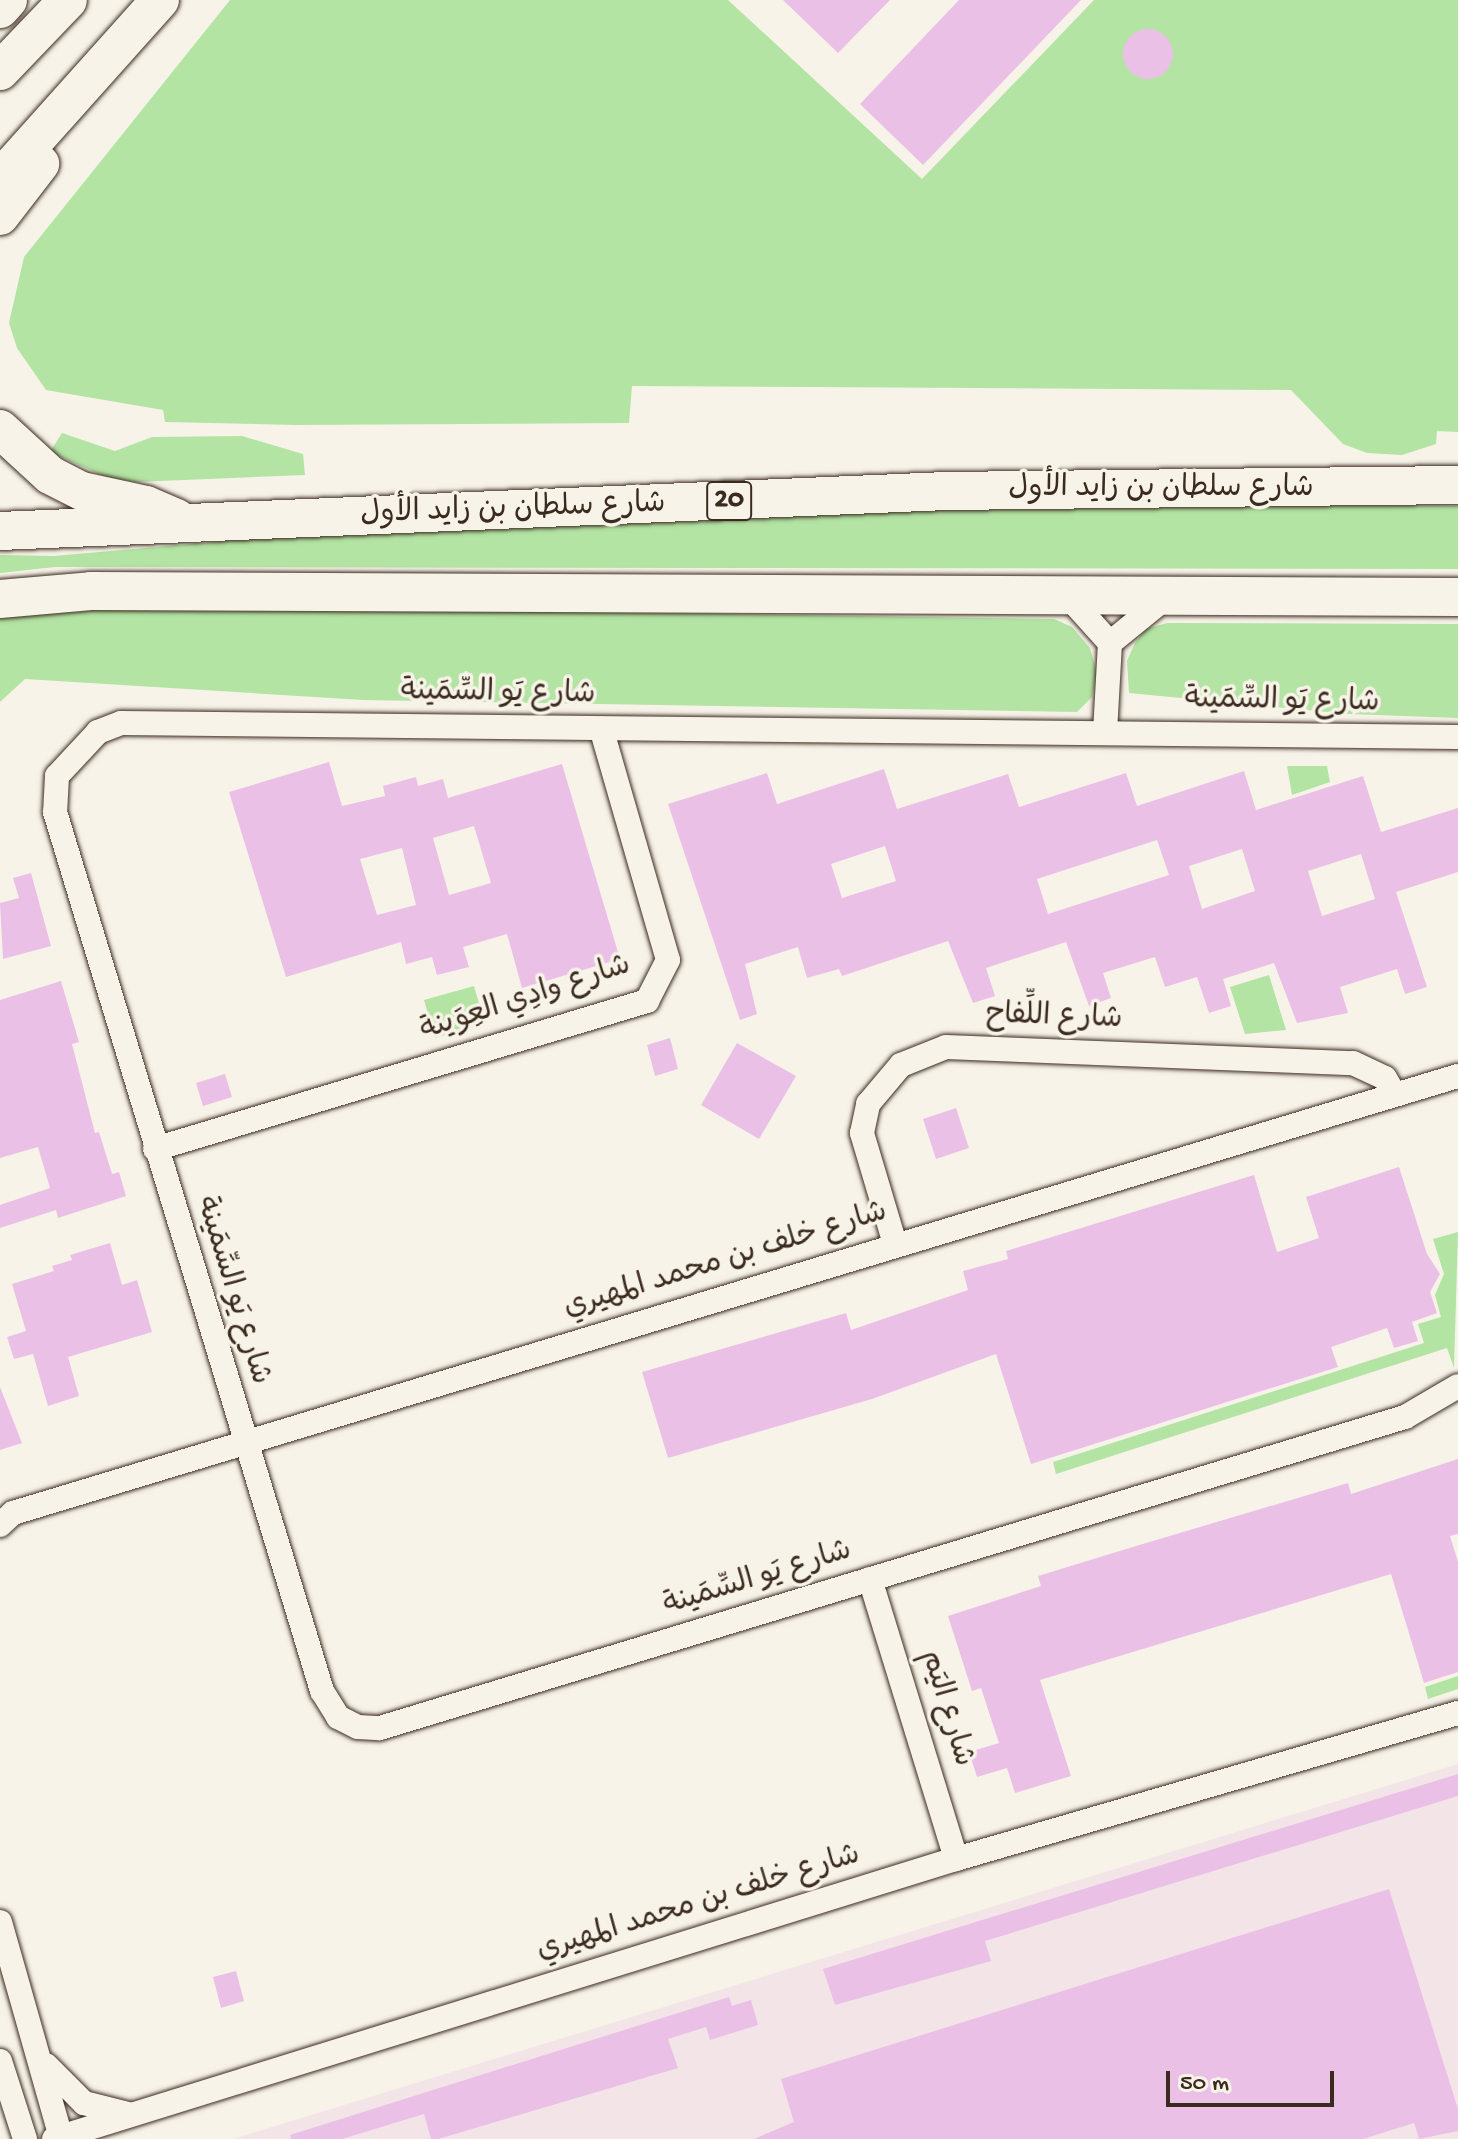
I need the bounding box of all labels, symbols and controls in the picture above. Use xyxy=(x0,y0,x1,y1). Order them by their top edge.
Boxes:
street label: شارع سلطان بن زايد الأول xyxy=(1008,472,1314,508)
road number: 20 xyxy=(705,477,753,525)
street label: شارع سلطان بن زايد الأول xyxy=(360,488,666,534)
street label: شارع يَو السِّمَينة xyxy=(400,675,596,715)
street label: شارع يَو السِّمَينة xyxy=(1184,683,1380,723)
street label: شارع وادِي العِوَينة xyxy=(416,949,636,1051)
street label: شارع اللِّفاح xyxy=(985,999,1123,1039)
street label: شارع يَو السِّمَينة xyxy=(185,1193,277,1389)
street label: شارع خلف بن محمد المهيري xyxy=(560,1196,892,1328)
street label: شارع يَو السِّمَينة xyxy=(660,1534,856,1626)
street label: شارع اليَم xyxy=(910,1647,980,1771)
street label: شارع خلف بن محمد المهيري xyxy=(533,1839,865,1971)
scale bar xyxy=(1170,2055,1338,2105)
text: 50 m xyxy=(1180,2070,1229,2099)

